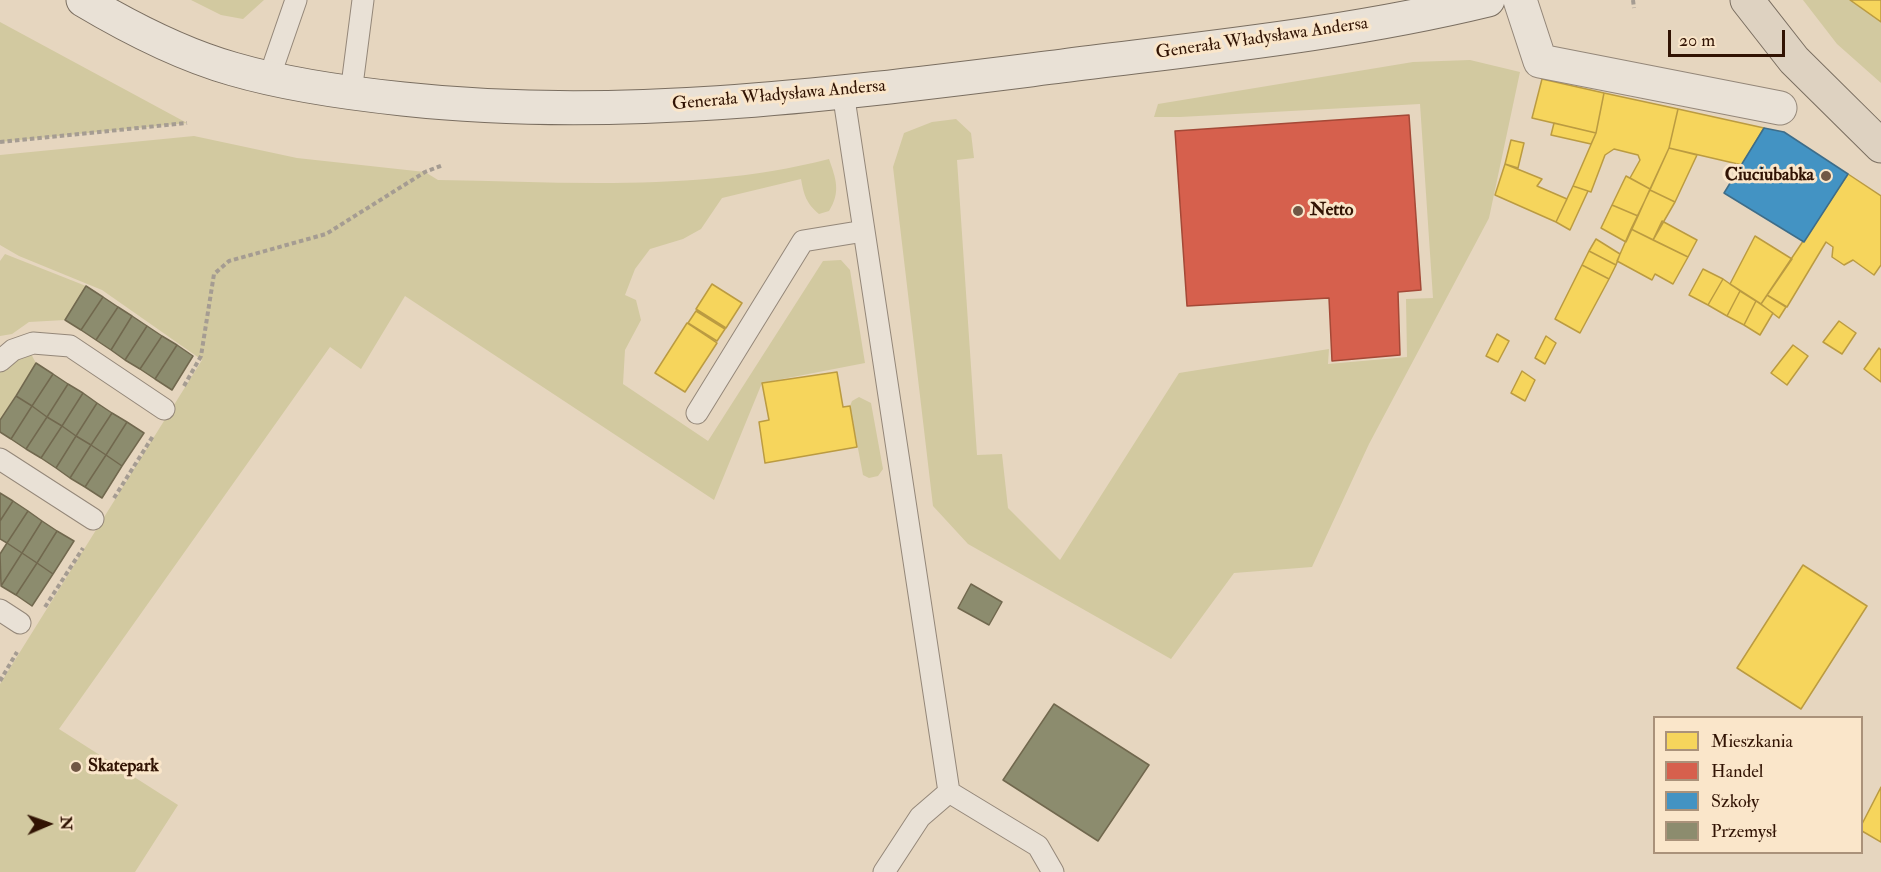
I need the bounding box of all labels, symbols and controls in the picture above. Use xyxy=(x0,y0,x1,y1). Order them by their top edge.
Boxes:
street label: Generała Władysława Andersa xyxy=(1154,13,1370,65)
scale bar xyxy=(1671,18,1788,56)
text: 20 m xyxy=(1679,29,1715,52)
street label: Generała Władysława Andersa xyxy=(671,76,887,116)
place label: Ciuciubabka xyxy=(1725,165,1814,187)
marker: Ciuciubabka xyxy=(1819,169,1833,183)
place label: Netto xyxy=(1310,200,1354,222)
marker: Netto xyxy=(1291,204,1305,218)
legend xyxy=(1653,716,1863,854)
text: Mieszkania xyxy=(1711,730,1793,753)
place label: Skatepark xyxy=(88,756,159,778)
marker: Skatepark xyxy=(69,760,83,774)
text: Handel xyxy=(1711,760,1763,783)
text: Szkoły xyxy=(1711,790,1759,813)
north arrow xyxy=(18,794,78,854)
text: N xyxy=(56,816,76,831)
text: Przemysł xyxy=(1711,820,1777,843)

